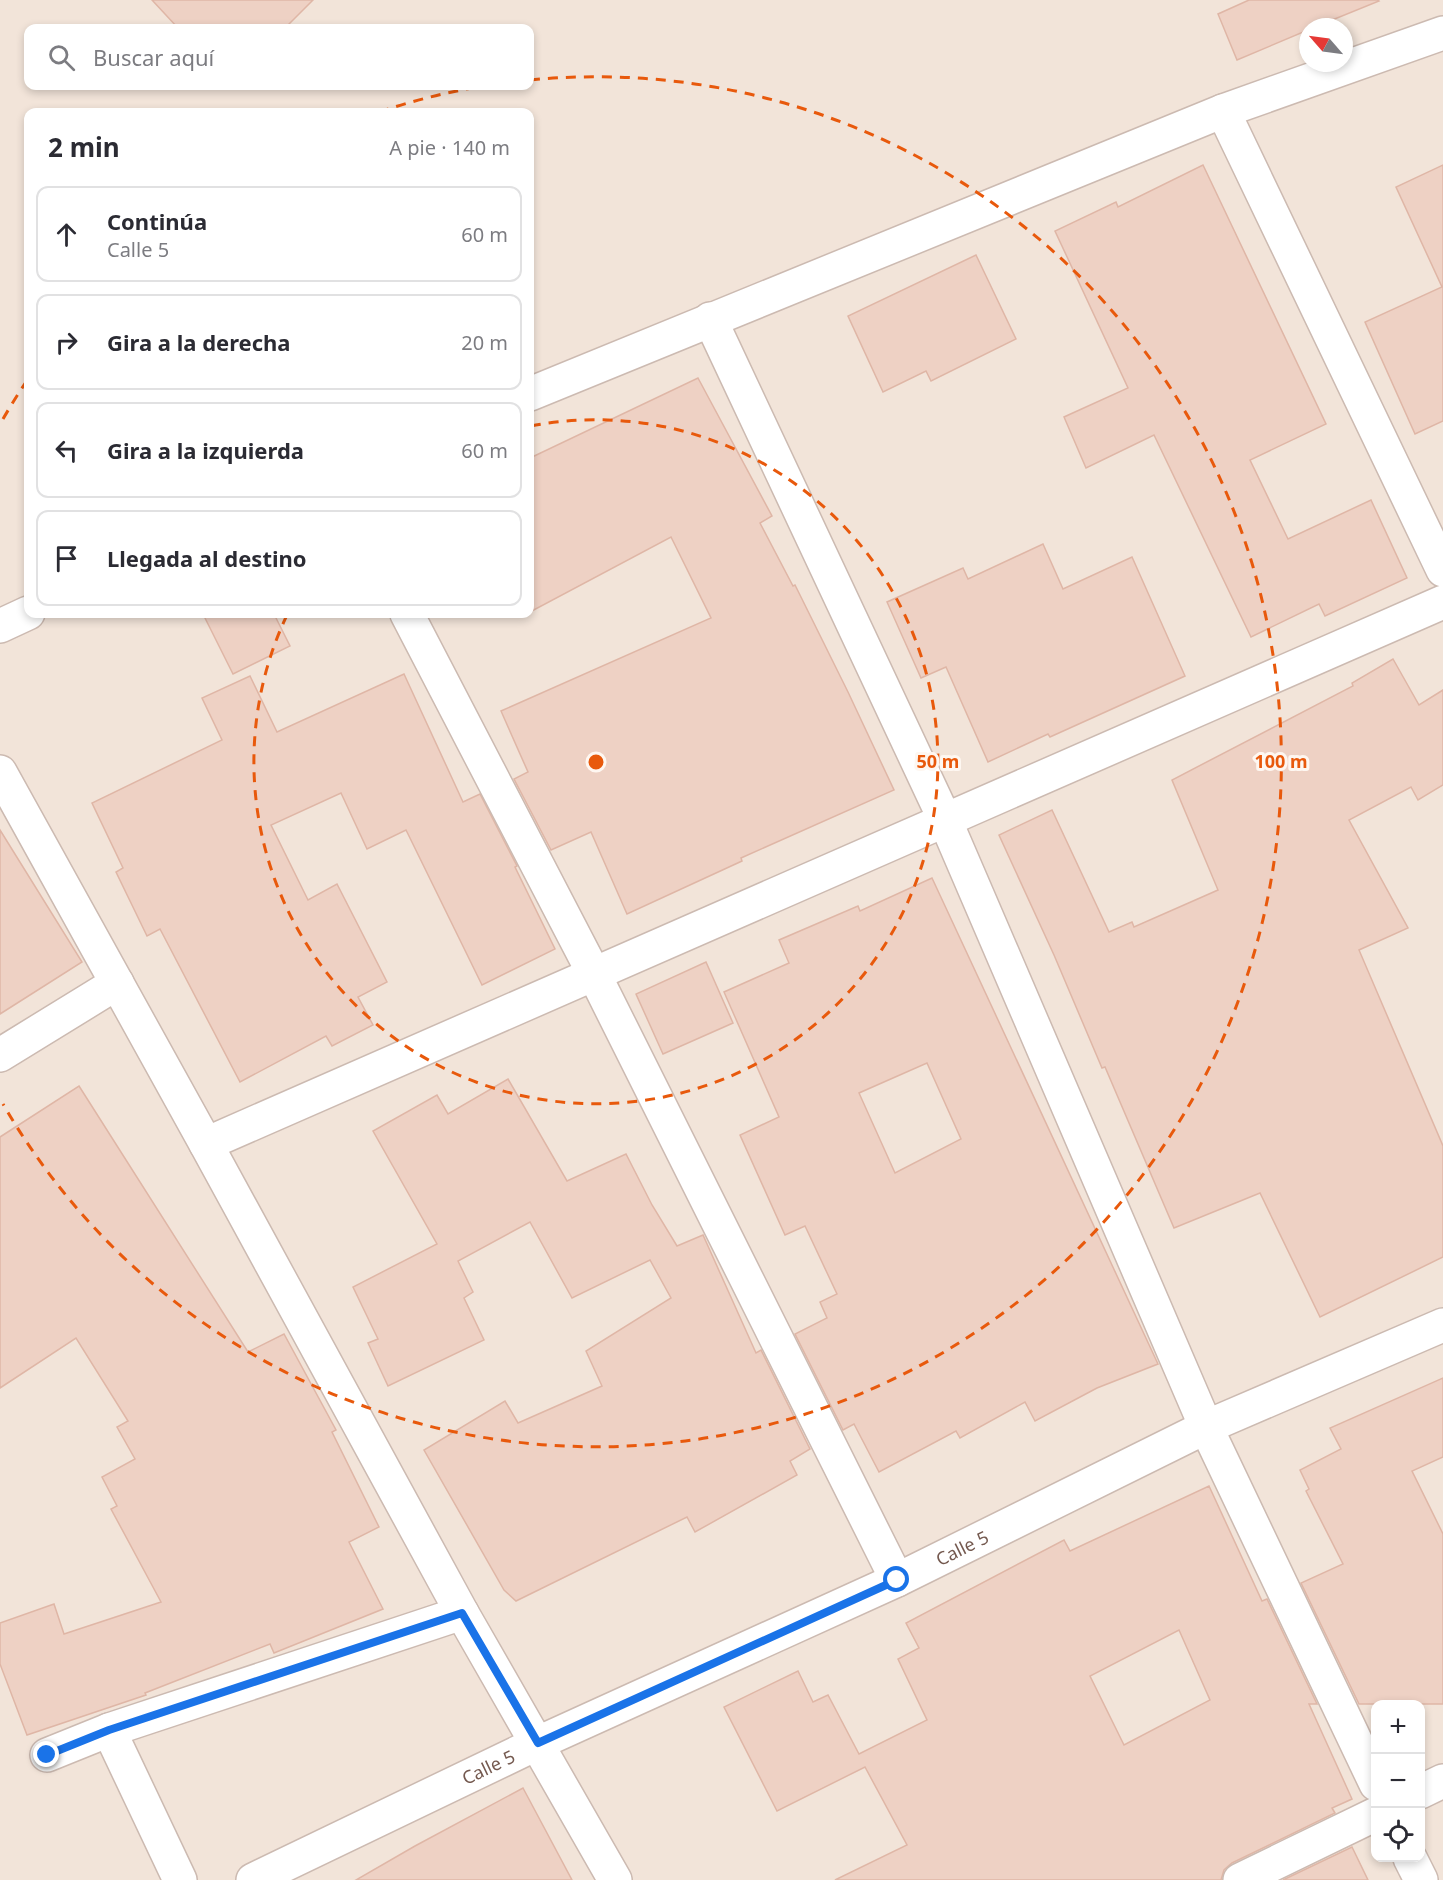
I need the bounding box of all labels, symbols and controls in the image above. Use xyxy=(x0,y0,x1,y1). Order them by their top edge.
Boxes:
north arrow xyxy=(1299,18,1353,72)
search box xyxy=(24,24,534,90)
icon: search xyxy=(45,41,78,74)
text: Buscar aquí xyxy=(93,42,214,72)
text: 2 min xyxy=(48,129,120,165)
text: A pie · 140 m xyxy=(389,134,510,161)
text: Continúa xyxy=(107,206,207,236)
icon: ahead xyxy=(50,218,83,251)
text: 60 m xyxy=(461,221,508,248)
text: Calle 5 xyxy=(107,236,169,263)
icon: right xyxy=(50,326,83,359)
text: Gira a la derecha xyxy=(107,327,291,357)
text: 20 m xyxy=(461,329,508,356)
icon: left xyxy=(50,434,83,467)
text: Gira a la izquierda xyxy=(107,435,304,465)
text: 60 m xyxy=(461,437,508,464)
icon: arrive xyxy=(50,542,83,575)
text: Llegada al destino xyxy=(107,543,307,573)
text: 50 m xyxy=(917,749,959,773)
text: 100 m xyxy=(1254,749,1308,773)
centre of rings xyxy=(586,752,606,772)
street label: Calle 5 xyxy=(932,1525,992,1571)
route start xyxy=(883,1566,909,1592)
map controls xyxy=(1371,1700,1425,1862)
button: + xyxy=(1371,1700,1425,1754)
route end xyxy=(33,1741,59,1767)
street label: Calle 5 xyxy=(458,1744,519,1790)
button: − xyxy=(1371,1754,1425,1808)
button: locate xyxy=(1371,1808,1425,1862)

